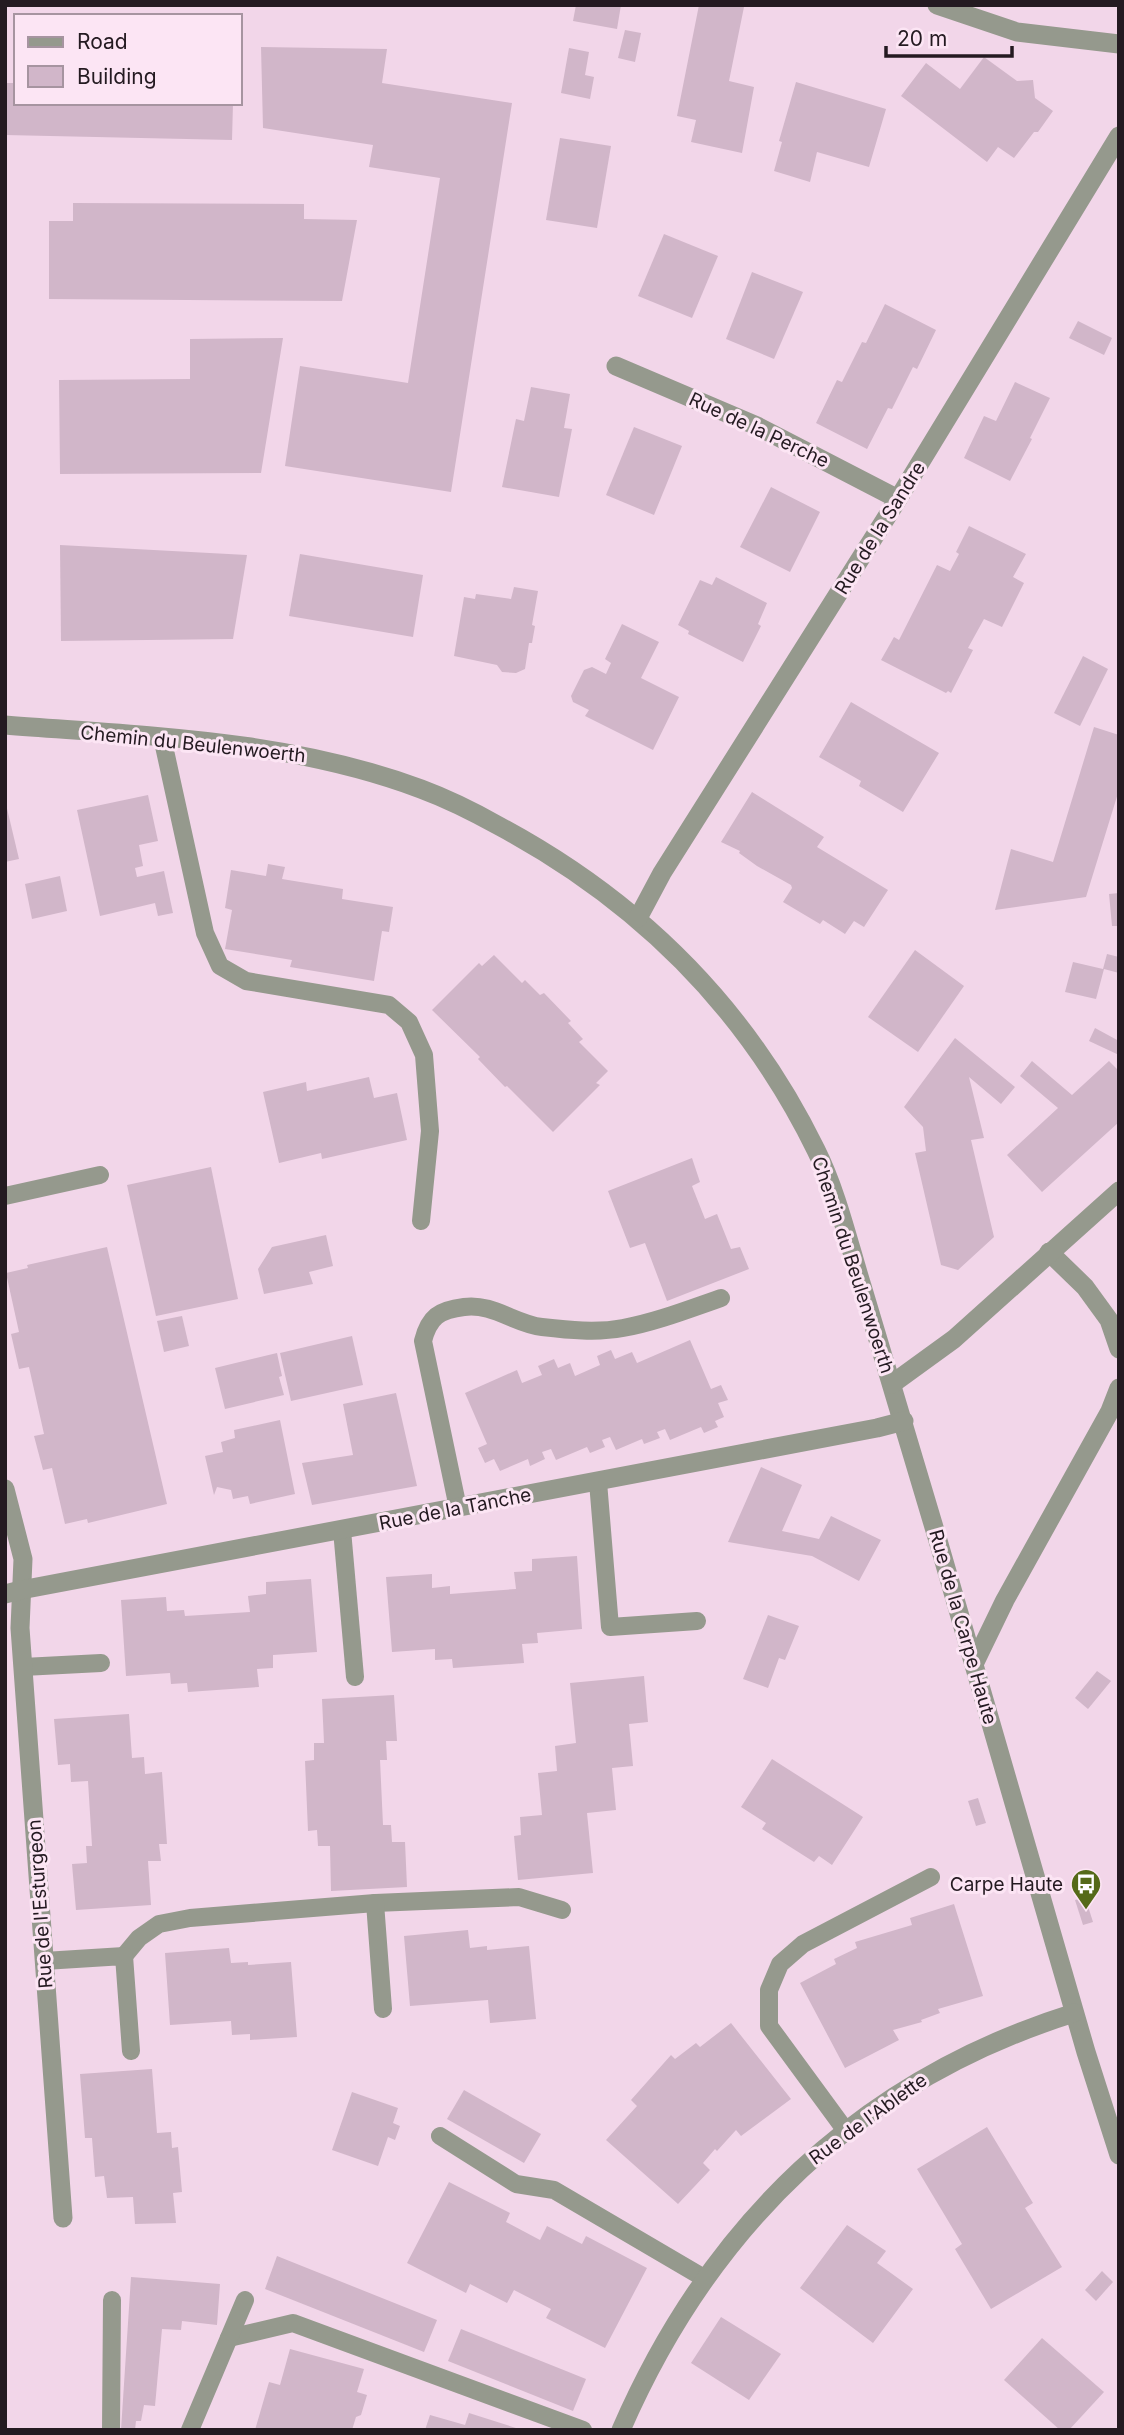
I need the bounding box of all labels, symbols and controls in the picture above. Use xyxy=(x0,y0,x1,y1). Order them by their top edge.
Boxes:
legend xyxy=(14,14,242,105)
scale bar xyxy=(886,14,1012,58)
text: 20 m xyxy=(897,26,947,51)
text: Road xyxy=(77,29,128,54)
text: Building xyxy=(77,64,157,89)
street label: Rue de la Perche xyxy=(685,388,833,472)
street label: Rue de la Sandre xyxy=(830,457,930,599)
street label: Chemin du Beulenwoerth xyxy=(79,721,307,767)
street label: Chemin du Beulenwoerth xyxy=(807,1154,899,1376)
street label: Rue de la Tanche xyxy=(377,1483,533,1535)
street label: Rue de la Carpe Haute xyxy=(924,1527,1002,1727)
street label: Rue de l'Esturgeon xyxy=(23,1819,57,1989)
bus stop icon: Carpe Haute xyxy=(1069,1867,1103,1911)
place label: Carpe Haute xyxy=(950,1873,1063,1896)
street label: Rue de l'Ablette xyxy=(805,2069,931,2169)

